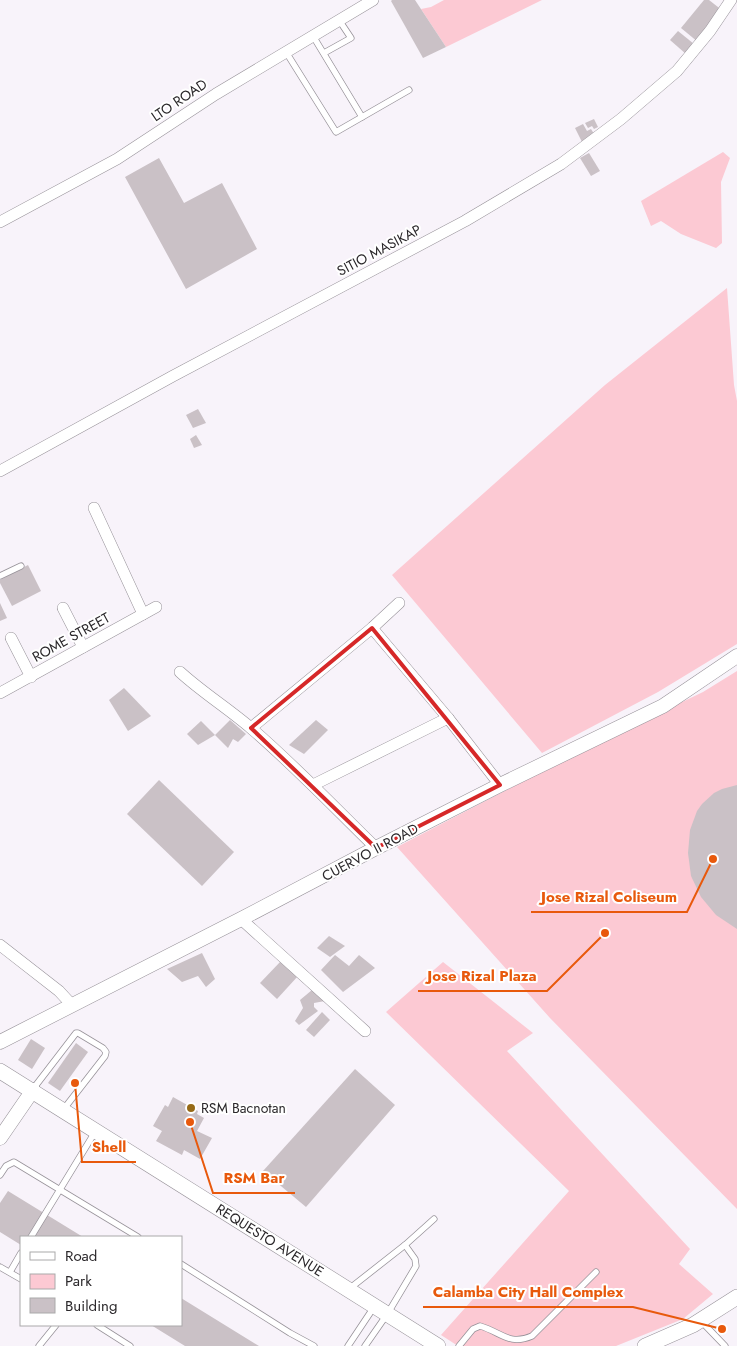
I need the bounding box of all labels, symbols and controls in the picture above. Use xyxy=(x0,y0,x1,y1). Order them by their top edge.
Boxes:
street label: LTO ROAD xyxy=(147,74,211,126)
street label: SITIO MASIKAP xyxy=(333,219,425,281)
street label: ROME STREET xyxy=(29,607,114,667)
street label: CUERVO II ROAD xyxy=(318,818,422,886)
callout: Jose Rizal Coliseum xyxy=(531,882,687,912)
text: Jose Rizal Coliseum xyxy=(538,886,677,908)
callout: Jose Rizal Plaza xyxy=(418,961,547,991)
text: Jose Rizal Plaza xyxy=(424,965,537,987)
place label: RSM Bacnotan xyxy=(201,1098,286,1118)
marker: RSM Bacnotan xyxy=(185,1102,197,1114)
callout: Shell xyxy=(82,1132,136,1162)
text: Shell xyxy=(92,1136,126,1158)
callout: RSM Bar xyxy=(213,1163,295,1193)
text: RSM Bar xyxy=(223,1167,285,1189)
street label: REQUESTO AVENUE xyxy=(212,1199,328,1281)
legend xyxy=(20,1236,182,1326)
text: Road xyxy=(65,1245,97,1267)
text: Park xyxy=(65,1270,92,1292)
callout: Calamba City Hall Complex xyxy=(423,1277,633,1307)
text: Calamba City Hall Complex xyxy=(433,1281,623,1303)
text: Building xyxy=(65,1295,117,1317)

